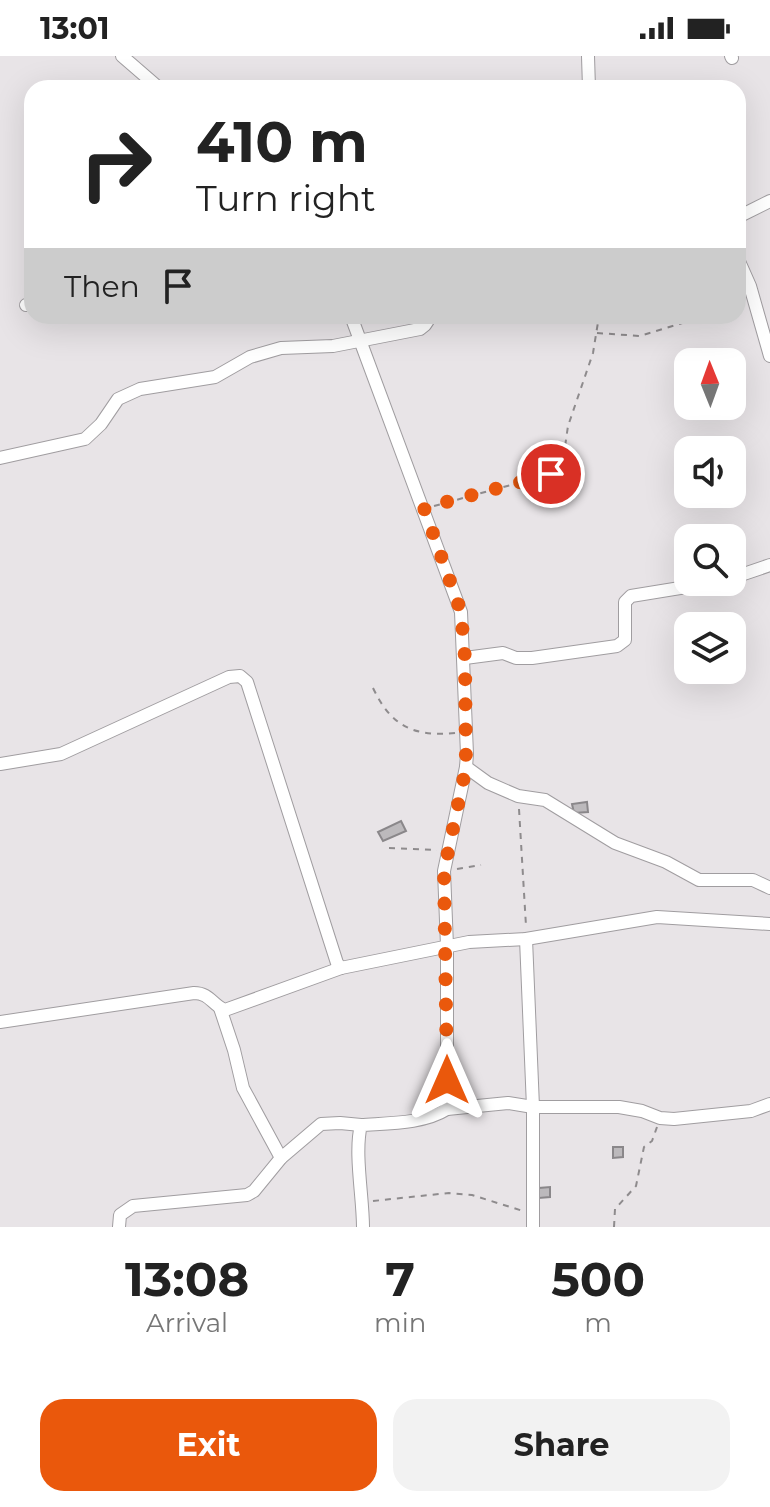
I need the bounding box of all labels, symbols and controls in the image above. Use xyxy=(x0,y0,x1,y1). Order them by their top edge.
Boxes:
text: 13:01 xyxy=(40,10,109,47)
text: 410 m xyxy=(196,108,368,176)
icon: right xyxy=(64,112,168,216)
text: Turn right xyxy=(196,176,376,220)
icon: arrive xyxy=(156,264,200,308)
text: Then xyxy=(64,268,140,305)
north arrow xyxy=(674,348,746,420)
map controls xyxy=(674,348,746,684)
button: sound xyxy=(674,436,746,508)
pin xyxy=(517,440,585,508)
icon: arrive xyxy=(529,452,573,496)
button: search xyxy=(674,524,746,596)
button: layers xyxy=(674,612,746,684)
position arrow xyxy=(405,1038,489,1122)
text: 13:08 xyxy=(125,1250,249,1308)
text: 7 xyxy=(385,1250,415,1308)
text: 500 xyxy=(551,1250,645,1308)
text: Arrival xyxy=(146,1307,228,1339)
text: min xyxy=(374,1307,426,1339)
text: m xyxy=(584,1307,612,1339)
button: Exit xyxy=(40,1399,377,1491)
button: Share xyxy=(393,1399,730,1491)

